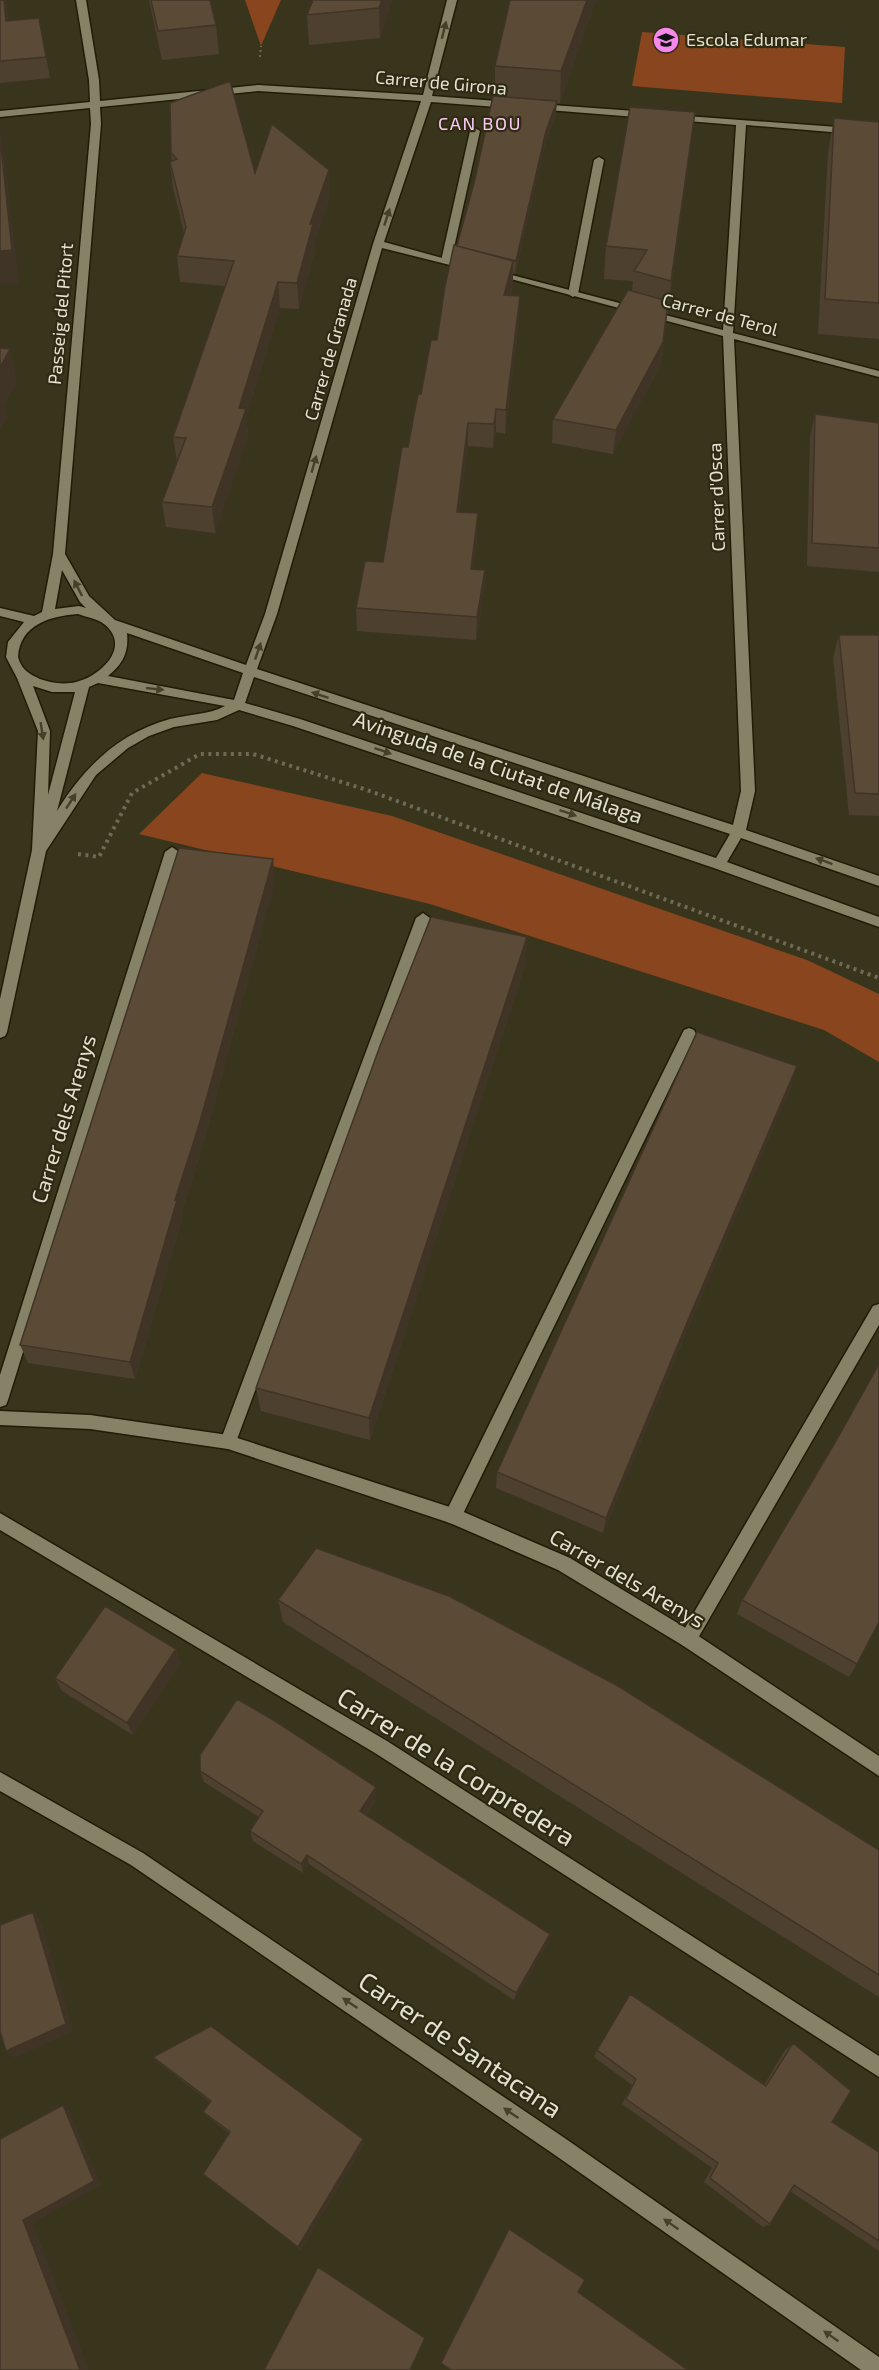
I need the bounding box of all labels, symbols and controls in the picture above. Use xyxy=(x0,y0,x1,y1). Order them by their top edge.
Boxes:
one-way arrow xyxy=(440,21,450,39)
school or university icon: Escola Edumar xyxy=(651,25,681,55)
place label: Escola Edumar xyxy=(686,28,807,50)
street label: Carrer de Girona xyxy=(374,65,508,99)
district label: CAN BOU xyxy=(438,112,522,134)
one-way arrow xyxy=(383,207,393,225)
street label: Passeig del Pitort xyxy=(43,242,77,386)
street label: Carrer de Granada xyxy=(299,275,361,423)
street label: Carrer de Terol xyxy=(660,288,781,340)
street label: Carrer d'Osca xyxy=(703,442,729,552)
one-way arrow xyxy=(310,455,320,473)
one-way arrow xyxy=(74,579,83,596)
one-way arrow xyxy=(254,642,264,660)
one-way arrow xyxy=(146,684,165,694)
one-way arrow xyxy=(311,690,329,699)
street label: Avinguda de la Ciutat de Málaga xyxy=(351,705,646,828)
one-way arrow xyxy=(38,722,47,741)
one-way arrow xyxy=(374,747,392,757)
one-way arrow xyxy=(65,792,76,809)
one-way arrow xyxy=(559,809,577,819)
one-way arrow xyxy=(815,855,833,865)
street label: Carrer dels Arenys xyxy=(25,1031,100,1206)
street label: Carrer dels Arenys xyxy=(546,1523,710,1632)
street label: Carrer de la Corpredera xyxy=(332,1680,581,1852)
street label: Carrer de Santacana xyxy=(353,1964,568,2123)
one-way arrow xyxy=(342,1997,358,2009)
one-way arrow xyxy=(503,2108,519,2119)
one-way arrow xyxy=(664,2218,680,2230)
one-way arrow xyxy=(823,2330,839,2342)

